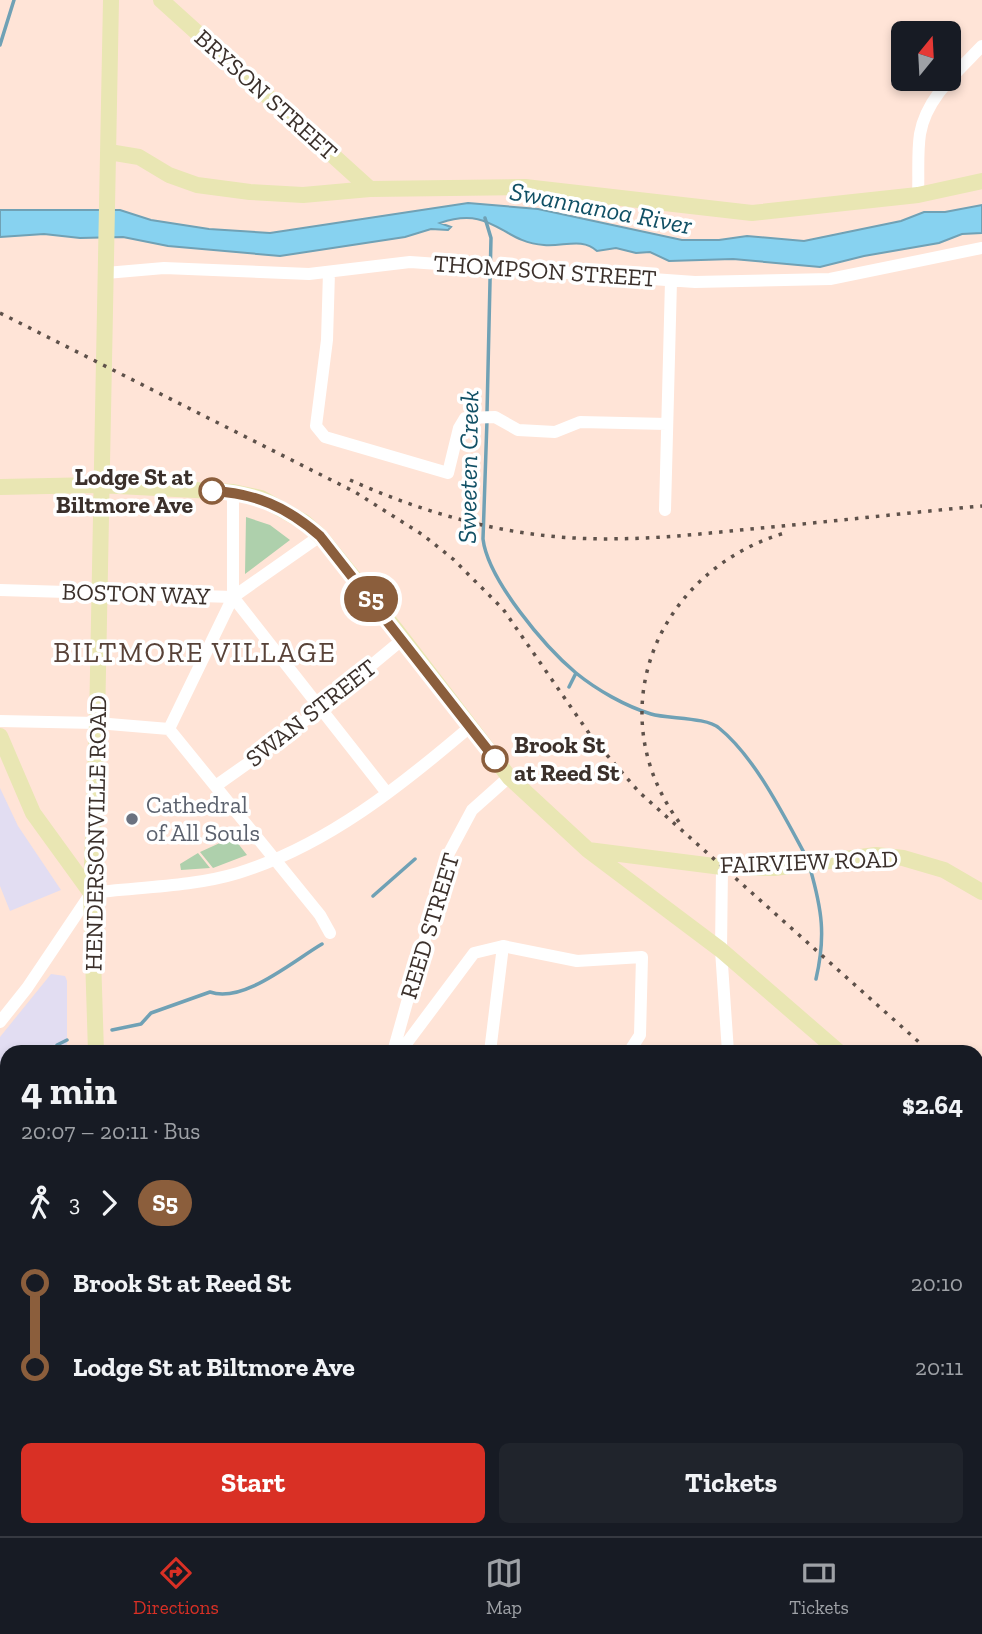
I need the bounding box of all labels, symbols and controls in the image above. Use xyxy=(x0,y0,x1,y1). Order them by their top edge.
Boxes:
north arrow xyxy=(891,21,961,91)
map controls xyxy=(891,21,961,91)
street label: BRYSON STREET xyxy=(189,23,344,166)
water label: Swannanoa River xyxy=(507,175,695,241)
street label: THOMPSON STREET xyxy=(433,248,658,293)
water label: Sweeten Creek xyxy=(451,390,485,544)
place label: Lodge St at Biltmore Ave xyxy=(56,462,193,519)
marker: Lodge St at Biltmore Ave xyxy=(199,478,225,504)
street label: BOSTON WAY xyxy=(61,576,211,611)
line badge: S5 xyxy=(340,576,402,622)
text: S5 xyxy=(358,584,384,613)
district label: BILTMORE VILLAGE xyxy=(53,636,337,669)
street label: SWAN STREET xyxy=(240,652,382,773)
street label: HENDERSONVILLE ROAD xyxy=(79,695,112,971)
place label: Brook St at Reed St xyxy=(514,730,620,787)
marker: Brook St at Reed St xyxy=(482,746,508,772)
place label: Cathedral of All Souls xyxy=(146,790,260,847)
marker: Cathedral of All Souls xyxy=(124,811,140,827)
street label: FAIRVIEW ROAD xyxy=(719,844,899,879)
street label: REED STREET xyxy=(394,849,465,1002)
text: 4 min xyxy=(21,1068,117,1114)
text: $2.64 xyxy=(902,1089,963,1121)
text: 20:07 – 20:11 · Bus xyxy=(21,1117,200,1145)
icon: walk xyxy=(21,1184,59,1222)
icon: forward xyxy=(90,1184,128,1222)
text: S5 xyxy=(152,1188,178,1217)
text: 3 xyxy=(69,1189,80,1217)
text: Brook St at Reed St xyxy=(73,1267,291,1299)
text: 20:10 xyxy=(911,1269,963,1297)
text: Lodge St at Biltmore Ave xyxy=(73,1351,355,1383)
text: 20:11 xyxy=(915,1353,963,1381)
button: Start xyxy=(21,1443,485,1523)
button: Tickets xyxy=(499,1443,963,1523)
tab: Directions xyxy=(133,1554,219,1619)
tab: Map xyxy=(485,1554,523,1619)
tab: Tickets xyxy=(789,1554,849,1619)

